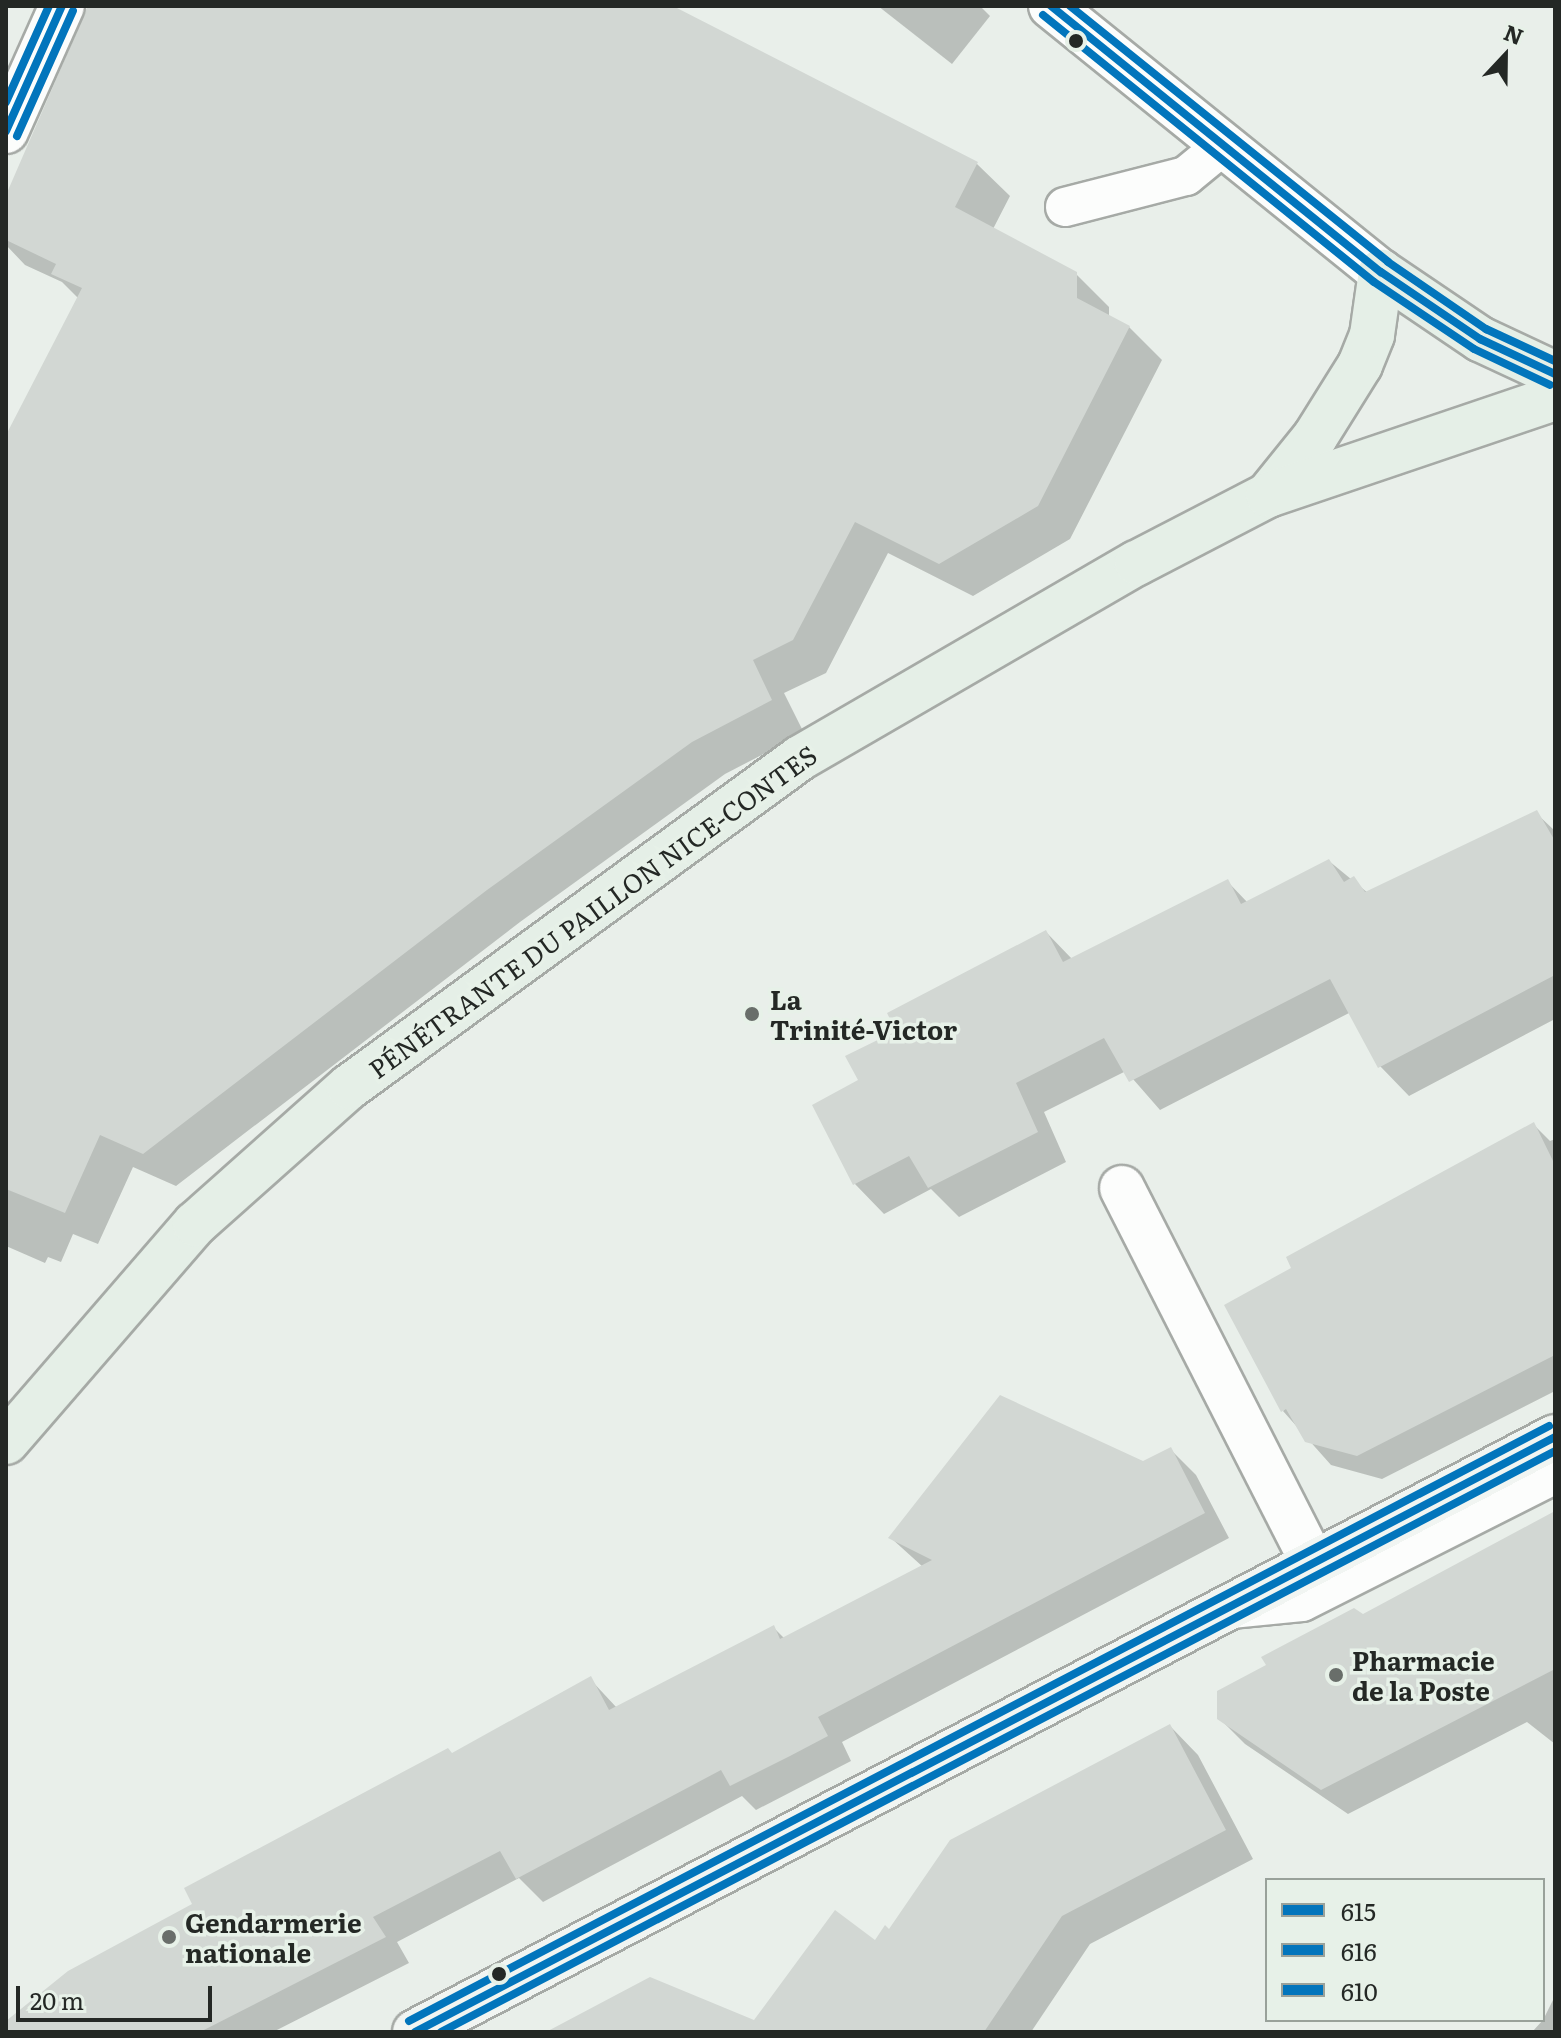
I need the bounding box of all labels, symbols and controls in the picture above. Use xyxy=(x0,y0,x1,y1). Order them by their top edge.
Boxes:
text: N xyxy=(1499,15,1529,52)
north arrow xyxy=(1465,16,1545,96)
unlabelled marker xyxy=(1068,33,1084,49)
street label: PÉNÉTRANTE DU PAILLON NICE-CONTES xyxy=(362,738,822,1084)
place label: La Trinité-Victor xyxy=(770,983,957,1044)
marker: La Trinité-Victor xyxy=(741,1003,763,1025)
place label: Pharmacie de la Poste xyxy=(1352,1644,1495,1706)
marker: Pharmacie de la Poste xyxy=(1327,1666,1345,1684)
legend xyxy=(1265,1878,1545,2022)
text: 615 xyxy=(1341,1893,1376,1928)
place label: Gendarmerie nationale xyxy=(185,1906,362,1968)
marker: Gendarmerie nationale xyxy=(160,1928,178,1946)
text: 616 xyxy=(1341,1933,1377,1968)
unlabelled marker xyxy=(491,1966,507,1982)
scale bar xyxy=(20,1970,216,2020)
text: 610 xyxy=(1341,1973,1378,2008)
text: 20 m xyxy=(30,1982,84,2017)

